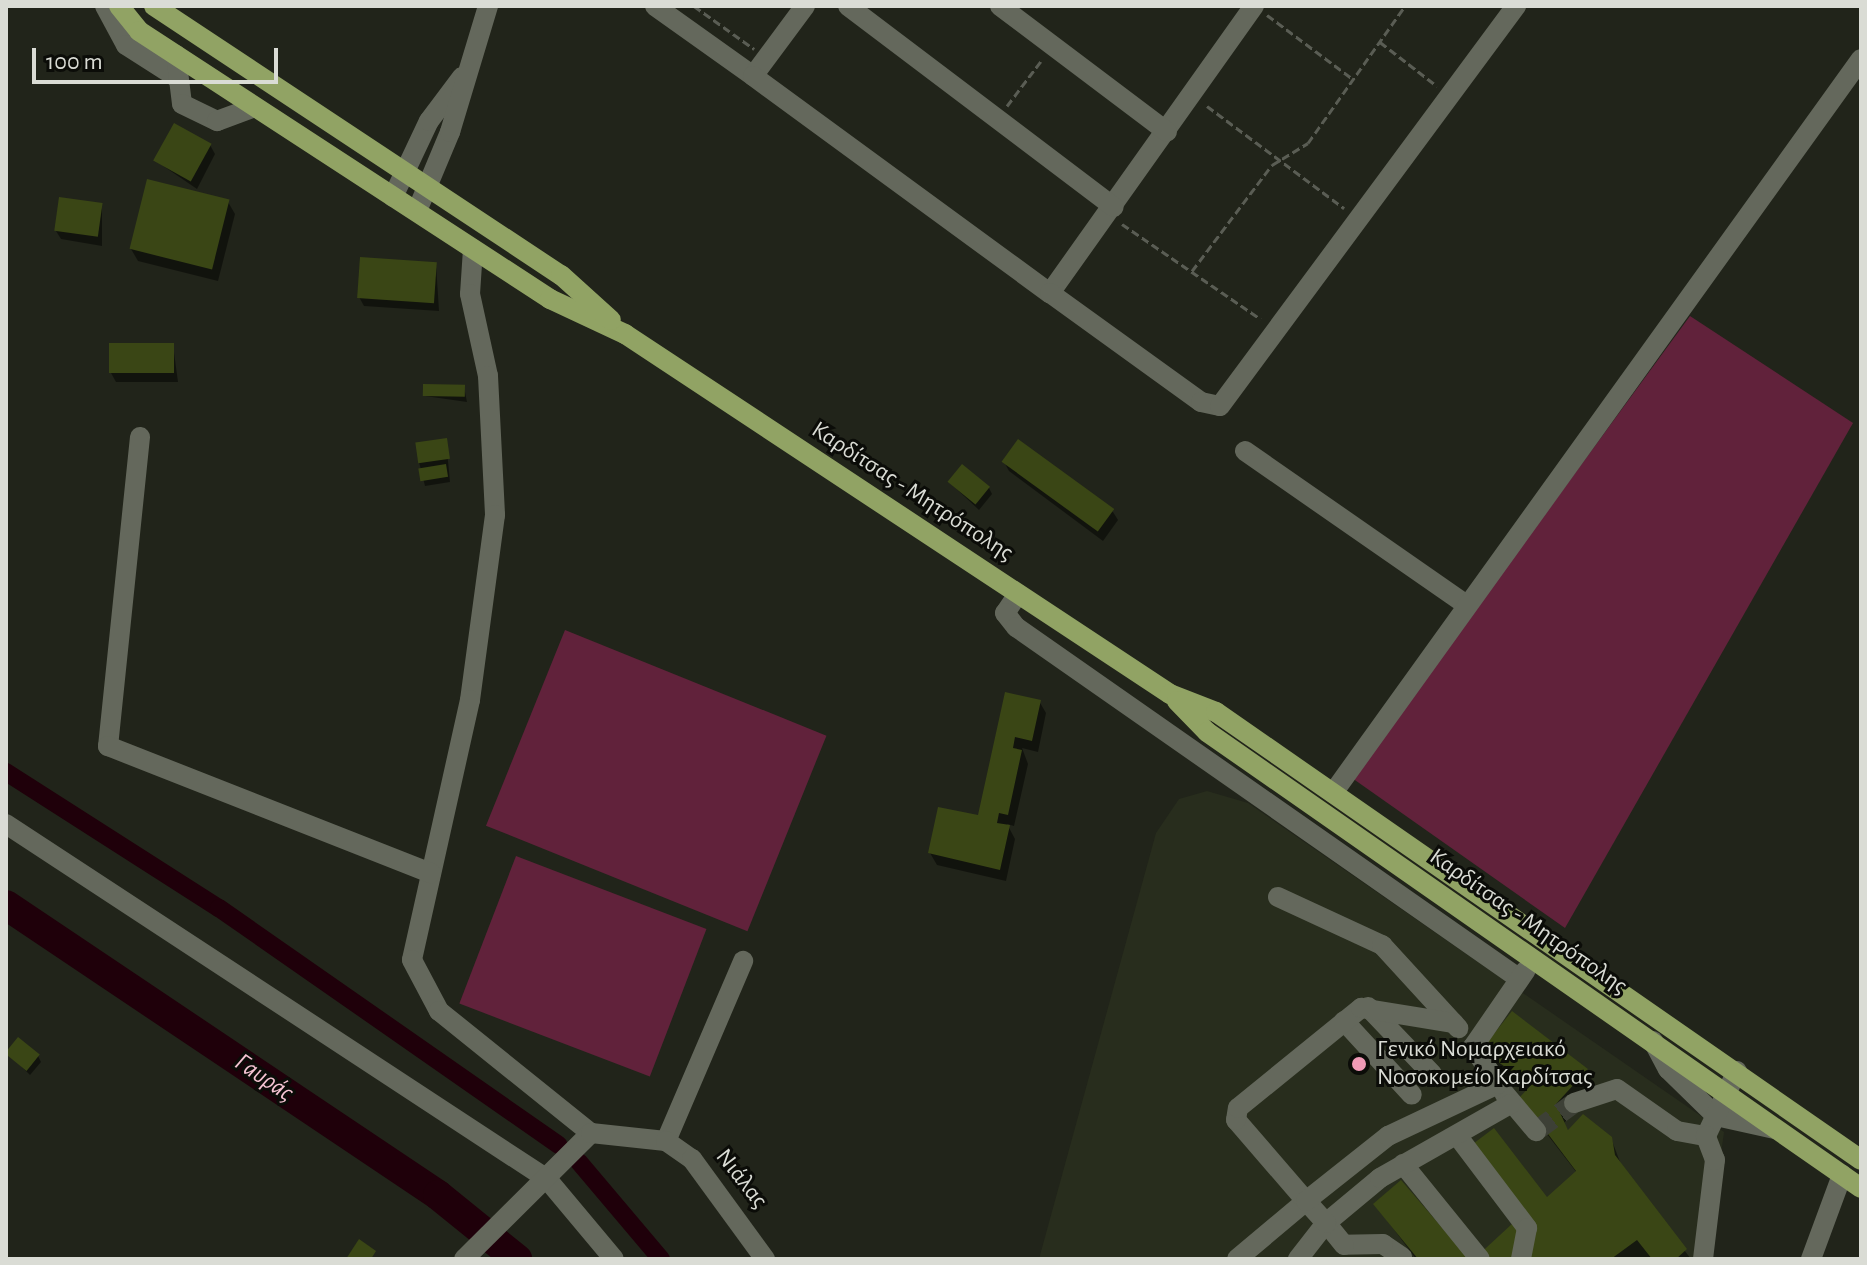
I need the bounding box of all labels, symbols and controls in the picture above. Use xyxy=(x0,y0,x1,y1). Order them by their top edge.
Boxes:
scale bar xyxy=(36,32,282,82)
text: 100 m xyxy=(46,50,103,74)
street label: Καρδίτσας - Μητρόπολης xyxy=(806,416,1018,568)
street label: Καρδίτσας - Μητρόπολης xyxy=(1424,843,1632,1001)
place label: Γενικό Νομαρχειακό Νοσοκομείο Καρδίτσας xyxy=(1377,1036,1593,1092)
water label: Γαυράς xyxy=(229,1047,299,1109)
marker: Γενικό Νομαρχειακό Νοσοκομείο Καρδίτσας xyxy=(1348,1053,1370,1075)
street label: Νιάλας xyxy=(709,1144,773,1214)

